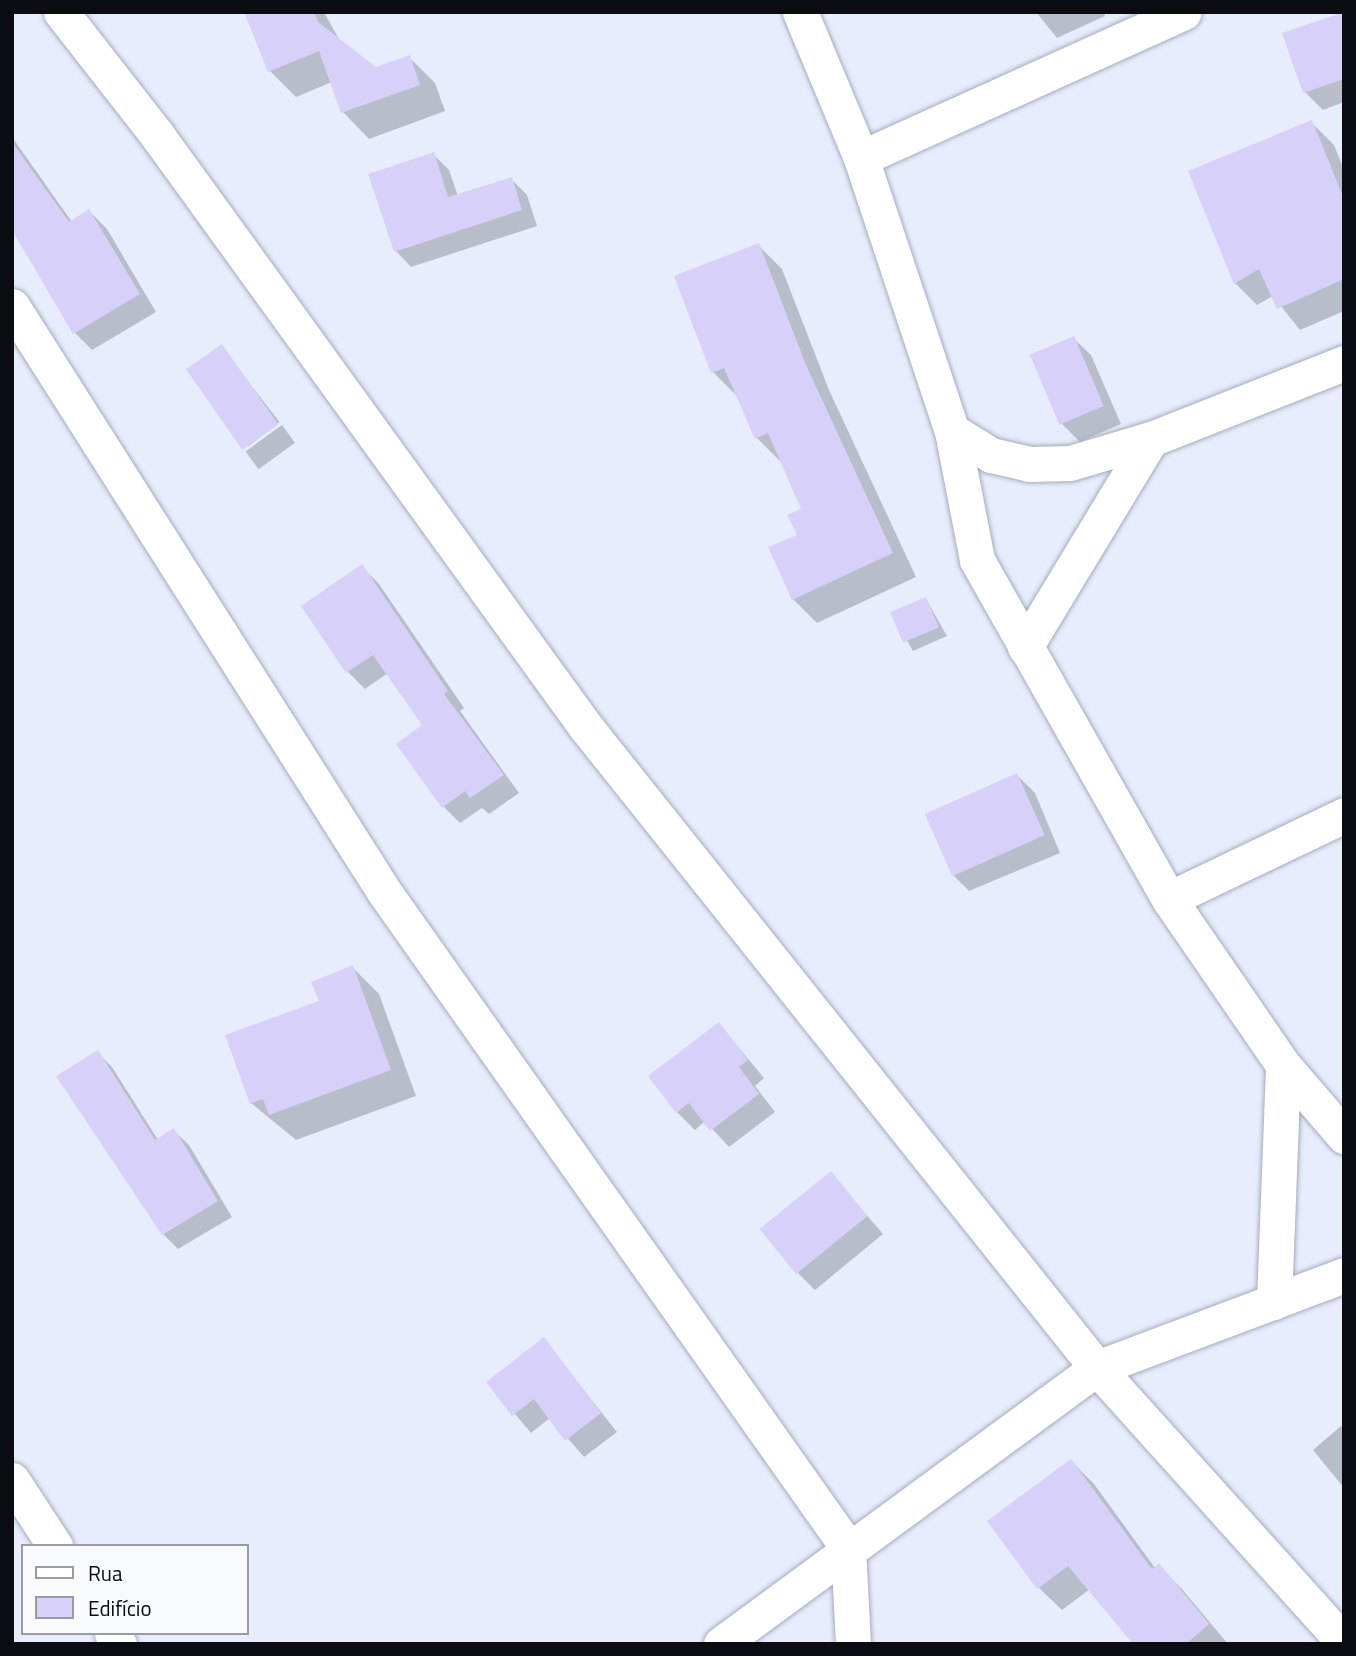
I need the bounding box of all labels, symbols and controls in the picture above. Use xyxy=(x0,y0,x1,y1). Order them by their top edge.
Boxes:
legend xyxy=(21,1544,248,1635)
text: Rua xyxy=(88,1557,123,1589)
text: Edifício xyxy=(88,1592,152,1624)

